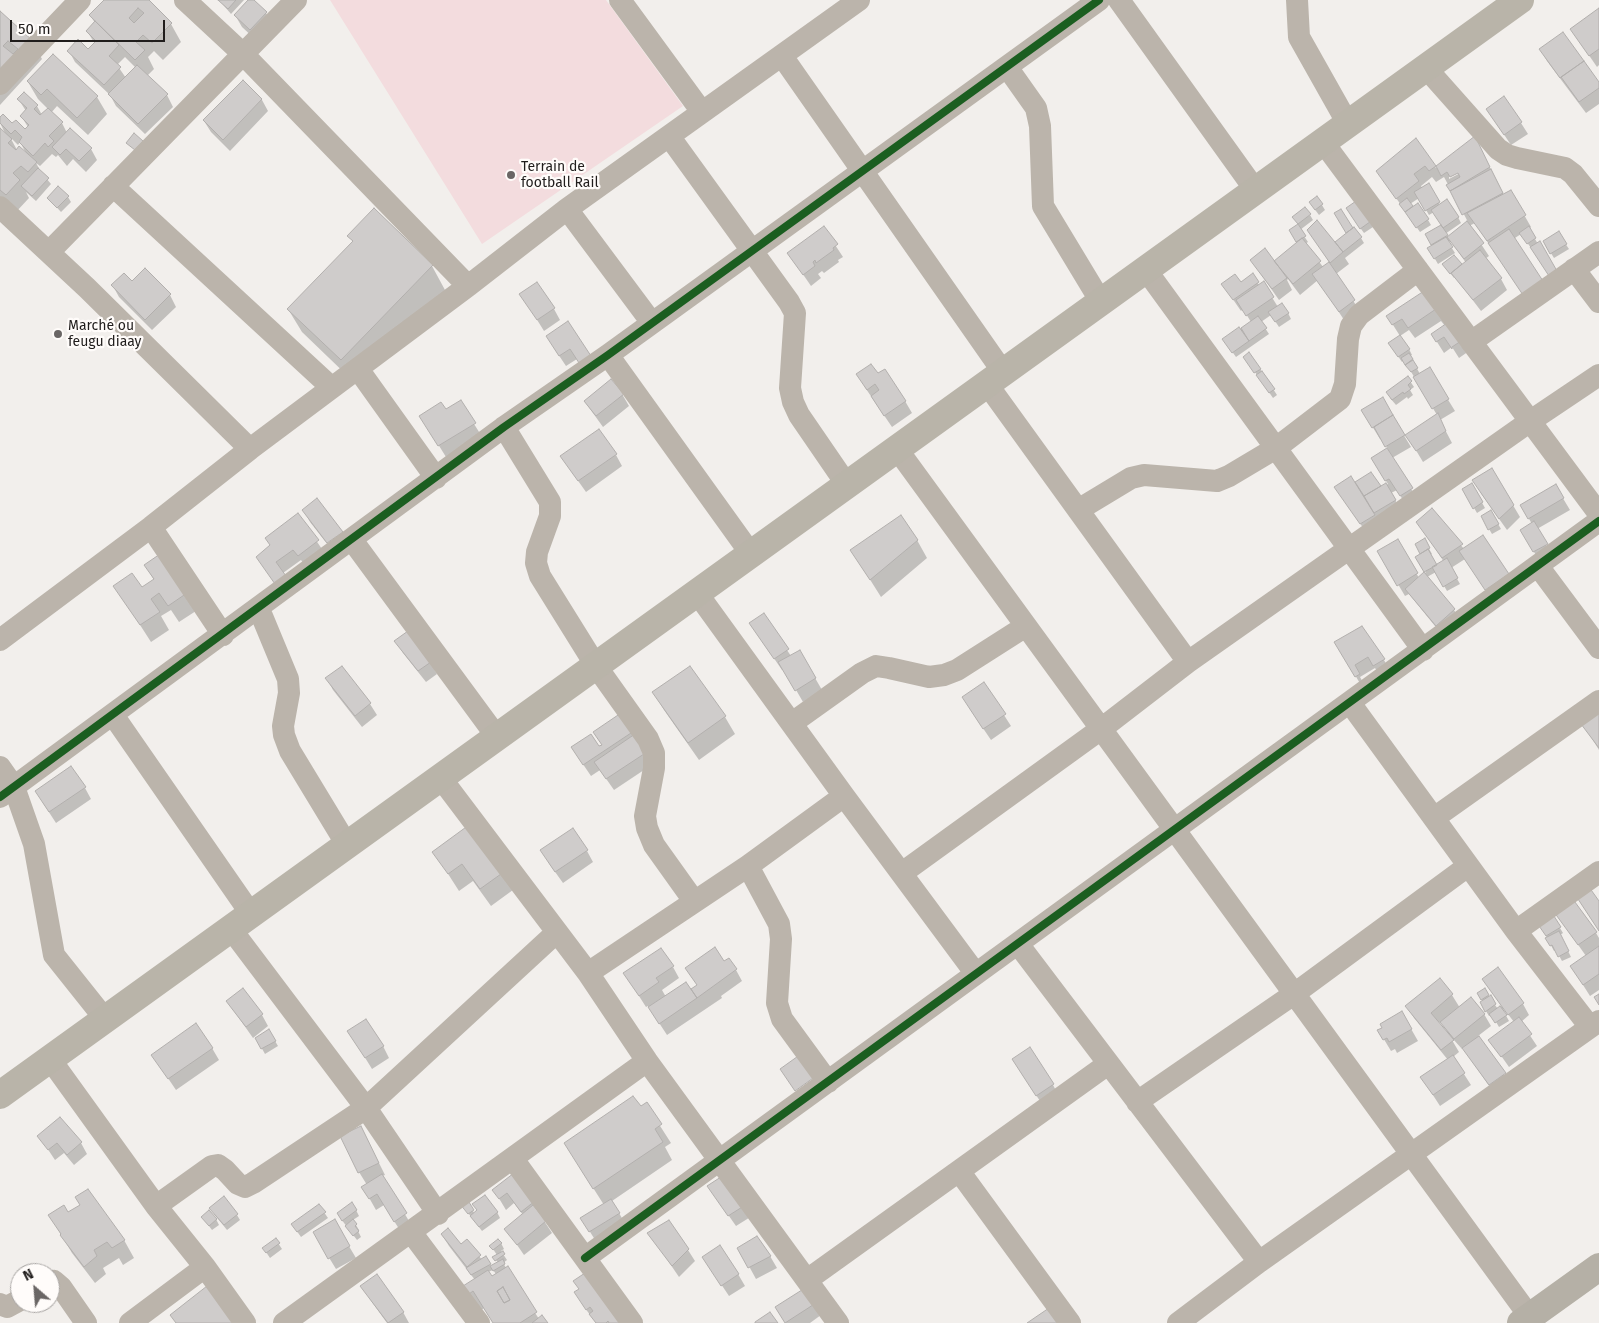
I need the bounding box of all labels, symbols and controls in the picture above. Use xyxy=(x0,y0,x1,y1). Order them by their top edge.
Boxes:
scale bar xyxy=(12,10,168,42)
text: 50 m xyxy=(18,20,51,38)
place label: Terrain de football Rail xyxy=(521,159,599,192)
marker: Terrain de football Rail xyxy=(505,169,517,181)
place label: Marché ou feugu diaay xyxy=(68,318,141,351)
marker: Marché ou feugu diaay xyxy=(52,328,64,340)
north arrow xyxy=(10,1263,60,1313)
text: N xyxy=(20,1265,36,1285)

